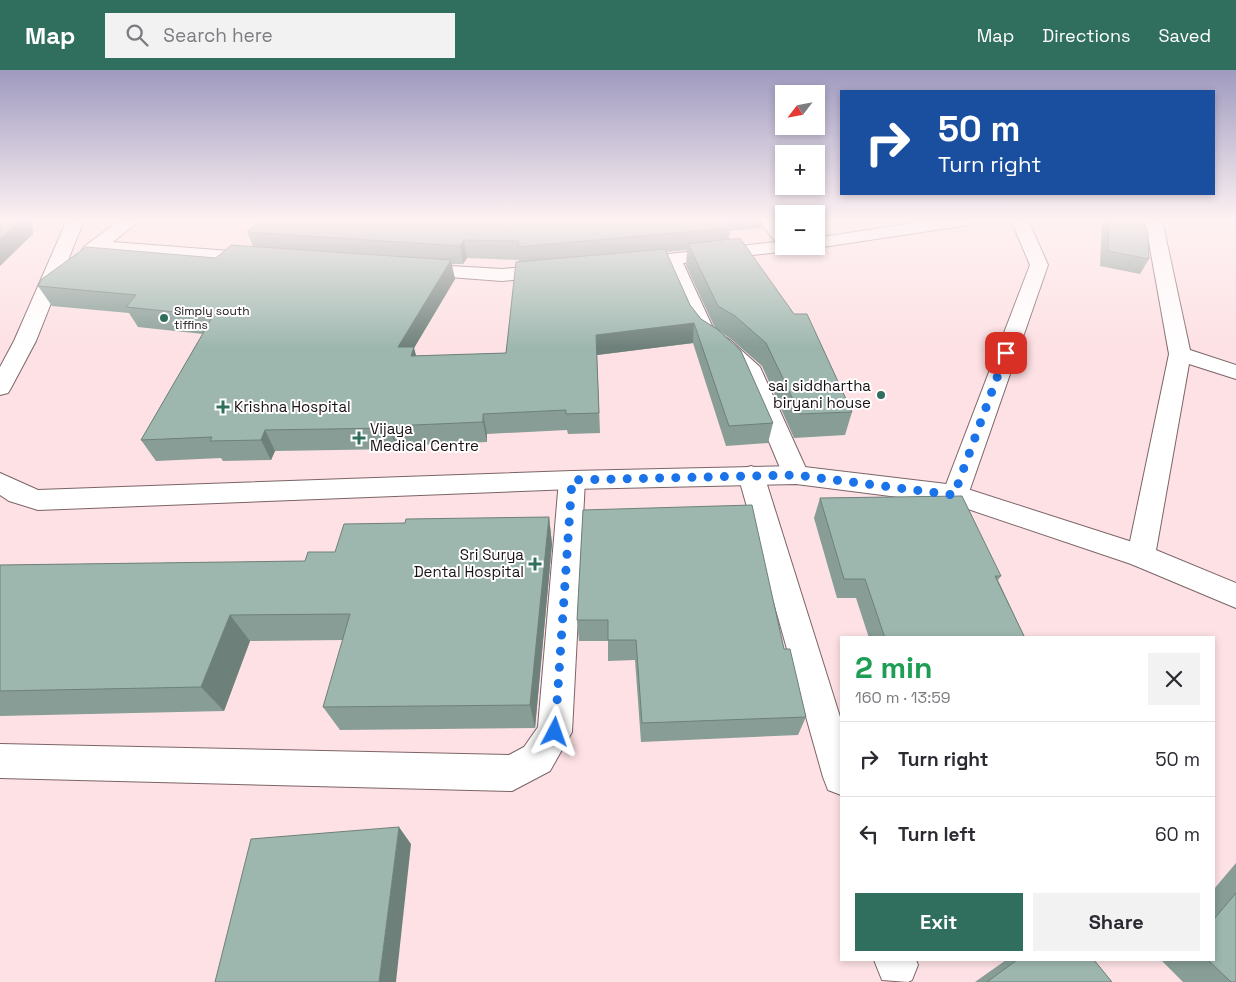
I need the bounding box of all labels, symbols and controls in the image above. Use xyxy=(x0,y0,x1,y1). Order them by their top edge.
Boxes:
search box xyxy=(105,13,455,58)
text: Map xyxy=(25,20,75,51)
icon: search xyxy=(123,21,151,49)
text: Search here xyxy=(163,23,273,48)
text: Map xyxy=(977,24,1014,47)
text: Directions xyxy=(1042,24,1131,47)
text: Saved xyxy=(1159,24,1211,47)
north arrow xyxy=(775,85,825,135)
map controls xyxy=(775,85,825,255)
text: 50 m xyxy=(938,107,1020,151)
icon: right xyxy=(855,110,920,175)
button: + xyxy=(775,145,825,195)
text: Turn right xyxy=(938,150,1041,178)
button: − xyxy=(775,205,825,255)
place label: Simply south tiffins xyxy=(174,303,250,333)
marker: Simply south tiffins xyxy=(158,312,170,324)
pin xyxy=(985,332,1027,374)
icon: arrive xyxy=(992,339,1020,367)
place label: sai siddhartha biryani house xyxy=(768,376,871,412)
marker: sai siddhartha biryani house xyxy=(875,389,887,401)
place label: Krishna Hospital xyxy=(234,397,351,416)
marker: Krishna Hospital xyxy=(216,400,230,414)
place label: Vijaya Medical Centre xyxy=(370,419,479,455)
marker: Vijaya Medical Centre xyxy=(352,431,366,445)
place label: Sri Surya Dental Hospital xyxy=(414,545,524,581)
marker: Sri Surya Dental Hospital xyxy=(528,557,542,571)
text: 2 min xyxy=(855,648,933,687)
button: close xyxy=(1148,653,1200,705)
text: 160 m · 13:59 xyxy=(855,687,951,708)
position arrow xyxy=(528,705,580,757)
icon: right xyxy=(855,745,883,773)
text: Turn right xyxy=(898,747,988,772)
text: 50 m xyxy=(1155,747,1200,772)
icon: left xyxy=(855,820,883,848)
text: Turn left xyxy=(898,822,976,847)
text: 60 m xyxy=(1155,822,1200,847)
button: Exit xyxy=(855,893,1023,951)
button: Share xyxy=(1033,893,1200,951)

